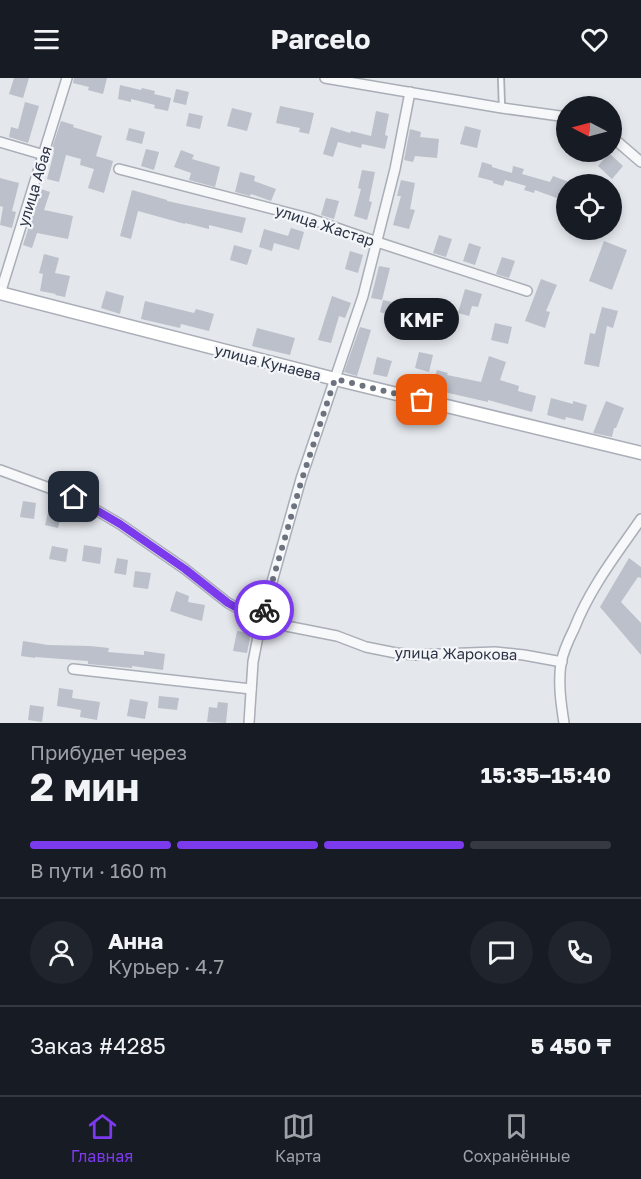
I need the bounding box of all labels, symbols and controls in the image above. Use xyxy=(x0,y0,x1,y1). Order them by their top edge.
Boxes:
icon: menu xyxy=(30,23,63,56)
text: Parcelo xyxy=(270,23,371,55)
icon: heart xyxy=(578,23,611,56)
north arrow xyxy=(556,96,622,162)
map controls xyxy=(556,96,622,240)
street label: улица Абая xyxy=(13,143,55,229)
button: locate xyxy=(556,174,622,240)
street label: улица Жастар xyxy=(273,200,377,250)
callout: KMF xyxy=(384,298,460,340)
text: KMF xyxy=(399,307,444,331)
street label: улица Кунаева xyxy=(213,340,323,384)
pin xyxy=(396,374,447,425)
icon: bag xyxy=(405,383,438,416)
pin xyxy=(48,471,99,522)
icon: home xyxy=(57,480,90,513)
courier xyxy=(234,580,294,640)
icon: bike xyxy=(248,594,281,627)
street label: улица Жарокова xyxy=(394,643,518,663)
text: Прибудет через xyxy=(30,740,187,764)
text: 15:35–15:40 xyxy=(481,761,611,788)
text: 2 мин xyxy=(30,763,139,810)
text: В пути · 160 m xyxy=(30,858,167,882)
button: person xyxy=(30,921,93,984)
button: chat xyxy=(470,921,533,984)
button: phone xyxy=(548,921,611,984)
text: Анна xyxy=(108,927,163,954)
text: Курьер · 4.7 xyxy=(108,954,224,978)
text: Заказ #4285 xyxy=(30,1032,166,1059)
text: 5 450 ₸ xyxy=(531,1032,611,1059)
tab: Главная xyxy=(71,1110,133,1166)
tab: Карта xyxy=(275,1110,321,1166)
tab: Сохранённые xyxy=(463,1110,570,1166)

